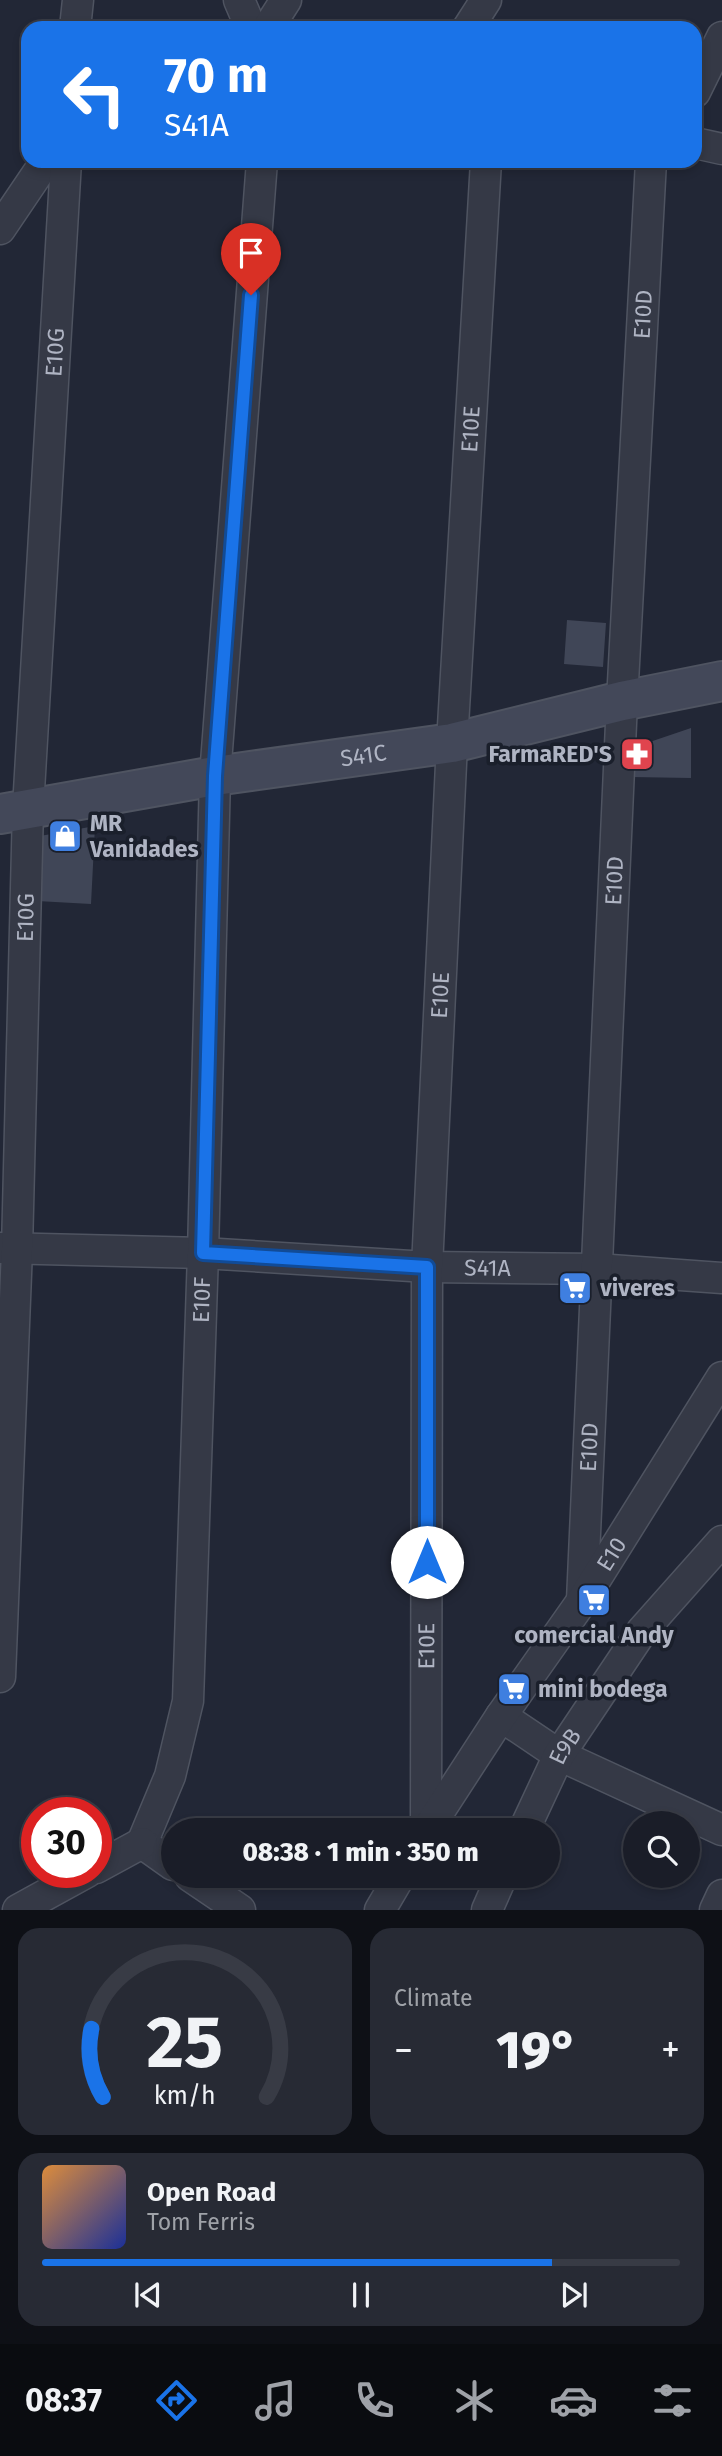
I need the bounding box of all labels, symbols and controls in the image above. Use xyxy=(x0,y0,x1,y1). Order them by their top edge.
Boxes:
text: 70 m xyxy=(164,46,268,105)
icon: left xyxy=(49,49,140,140)
text: S41A xyxy=(164,106,229,144)
pin xyxy=(221,223,281,295)
icon: arrive xyxy=(232,234,270,272)
street label: E10D xyxy=(627,289,658,340)
street label: E10G xyxy=(39,327,70,378)
street label: E10E xyxy=(455,405,486,453)
pharmacy icon: FarmaRED'S xyxy=(618,735,656,773)
street label: S41C xyxy=(338,738,388,772)
place label: FarmaRED'S xyxy=(488,740,612,768)
place label: MR Vanidades xyxy=(89,809,199,863)
shop icon: MR Vanidades xyxy=(46,817,84,855)
street label: E10D xyxy=(599,855,629,906)
street label: E10G xyxy=(11,893,40,942)
street label: E10E xyxy=(425,971,455,1019)
street label: S41A xyxy=(464,1253,512,1282)
supermarket icon: viveres xyxy=(556,1269,594,1307)
place label: viveres xyxy=(599,1274,675,1302)
street label: E10F xyxy=(187,1277,216,1323)
street label: E10D xyxy=(574,1422,604,1472)
position arrow xyxy=(390,1525,464,1599)
street label: E10 xyxy=(590,1532,632,1576)
supermarket icon: comercial Andy xyxy=(575,1581,613,1619)
place label: comercial Andy xyxy=(514,1621,675,1649)
street label: E10E xyxy=(412,1623,440,1669)
supermarket icon: mini bodega xyxy=(495,1670,533,1708)
place label: mini bodega xyxy=(538,1675,668,1703)
street label: E9B xyxy=(543,1723,587,1769)
speed limit sign: 30 xyxy=(21,1797,112,1888)
map controls xyxy=(623,1811,700,1888)
button: search xyxy=(623,1811,700,1888)
text: 08:38 · 1 min · 350 m xyxy=(242,1837,479,1868)
text: Climate xyxy=(394,1984,473,2012)
text: 25 xyxy=(147,2000,223,2087)
text: 19° xyxy=(496,2019,578,2082)
text: − xyxy=(394,2027,413,2073)
text: + xyxy=(661,2027,680,2073)
text: km/h xyxy=(154,2081,216,2111)
text: Open Road xyxy=(147,2177,276,2208)
text: Tom Ferris xyxy=(147,2208,255,2236)
icon: previous xyxy=(129,2276,167,2314)
icon: pause xyxy=(342,2276,380,2314)
icon: next xyxy=(555,2276,593,2314)
icon: directions xyxy=(152,2376,201,2425)
icon: music xyxy=(251,2376,300,2425)
icon: phone xyxy=(350,2376,399,2425)
icon: climate xyxy=(450,2376,499,2425)
icon: car xyxy=(549,2376,598,2425)
icon: filters xyxy=(648,2376,697,2425)
text: 08:37 xyxy=(25,2381,102,2419)

